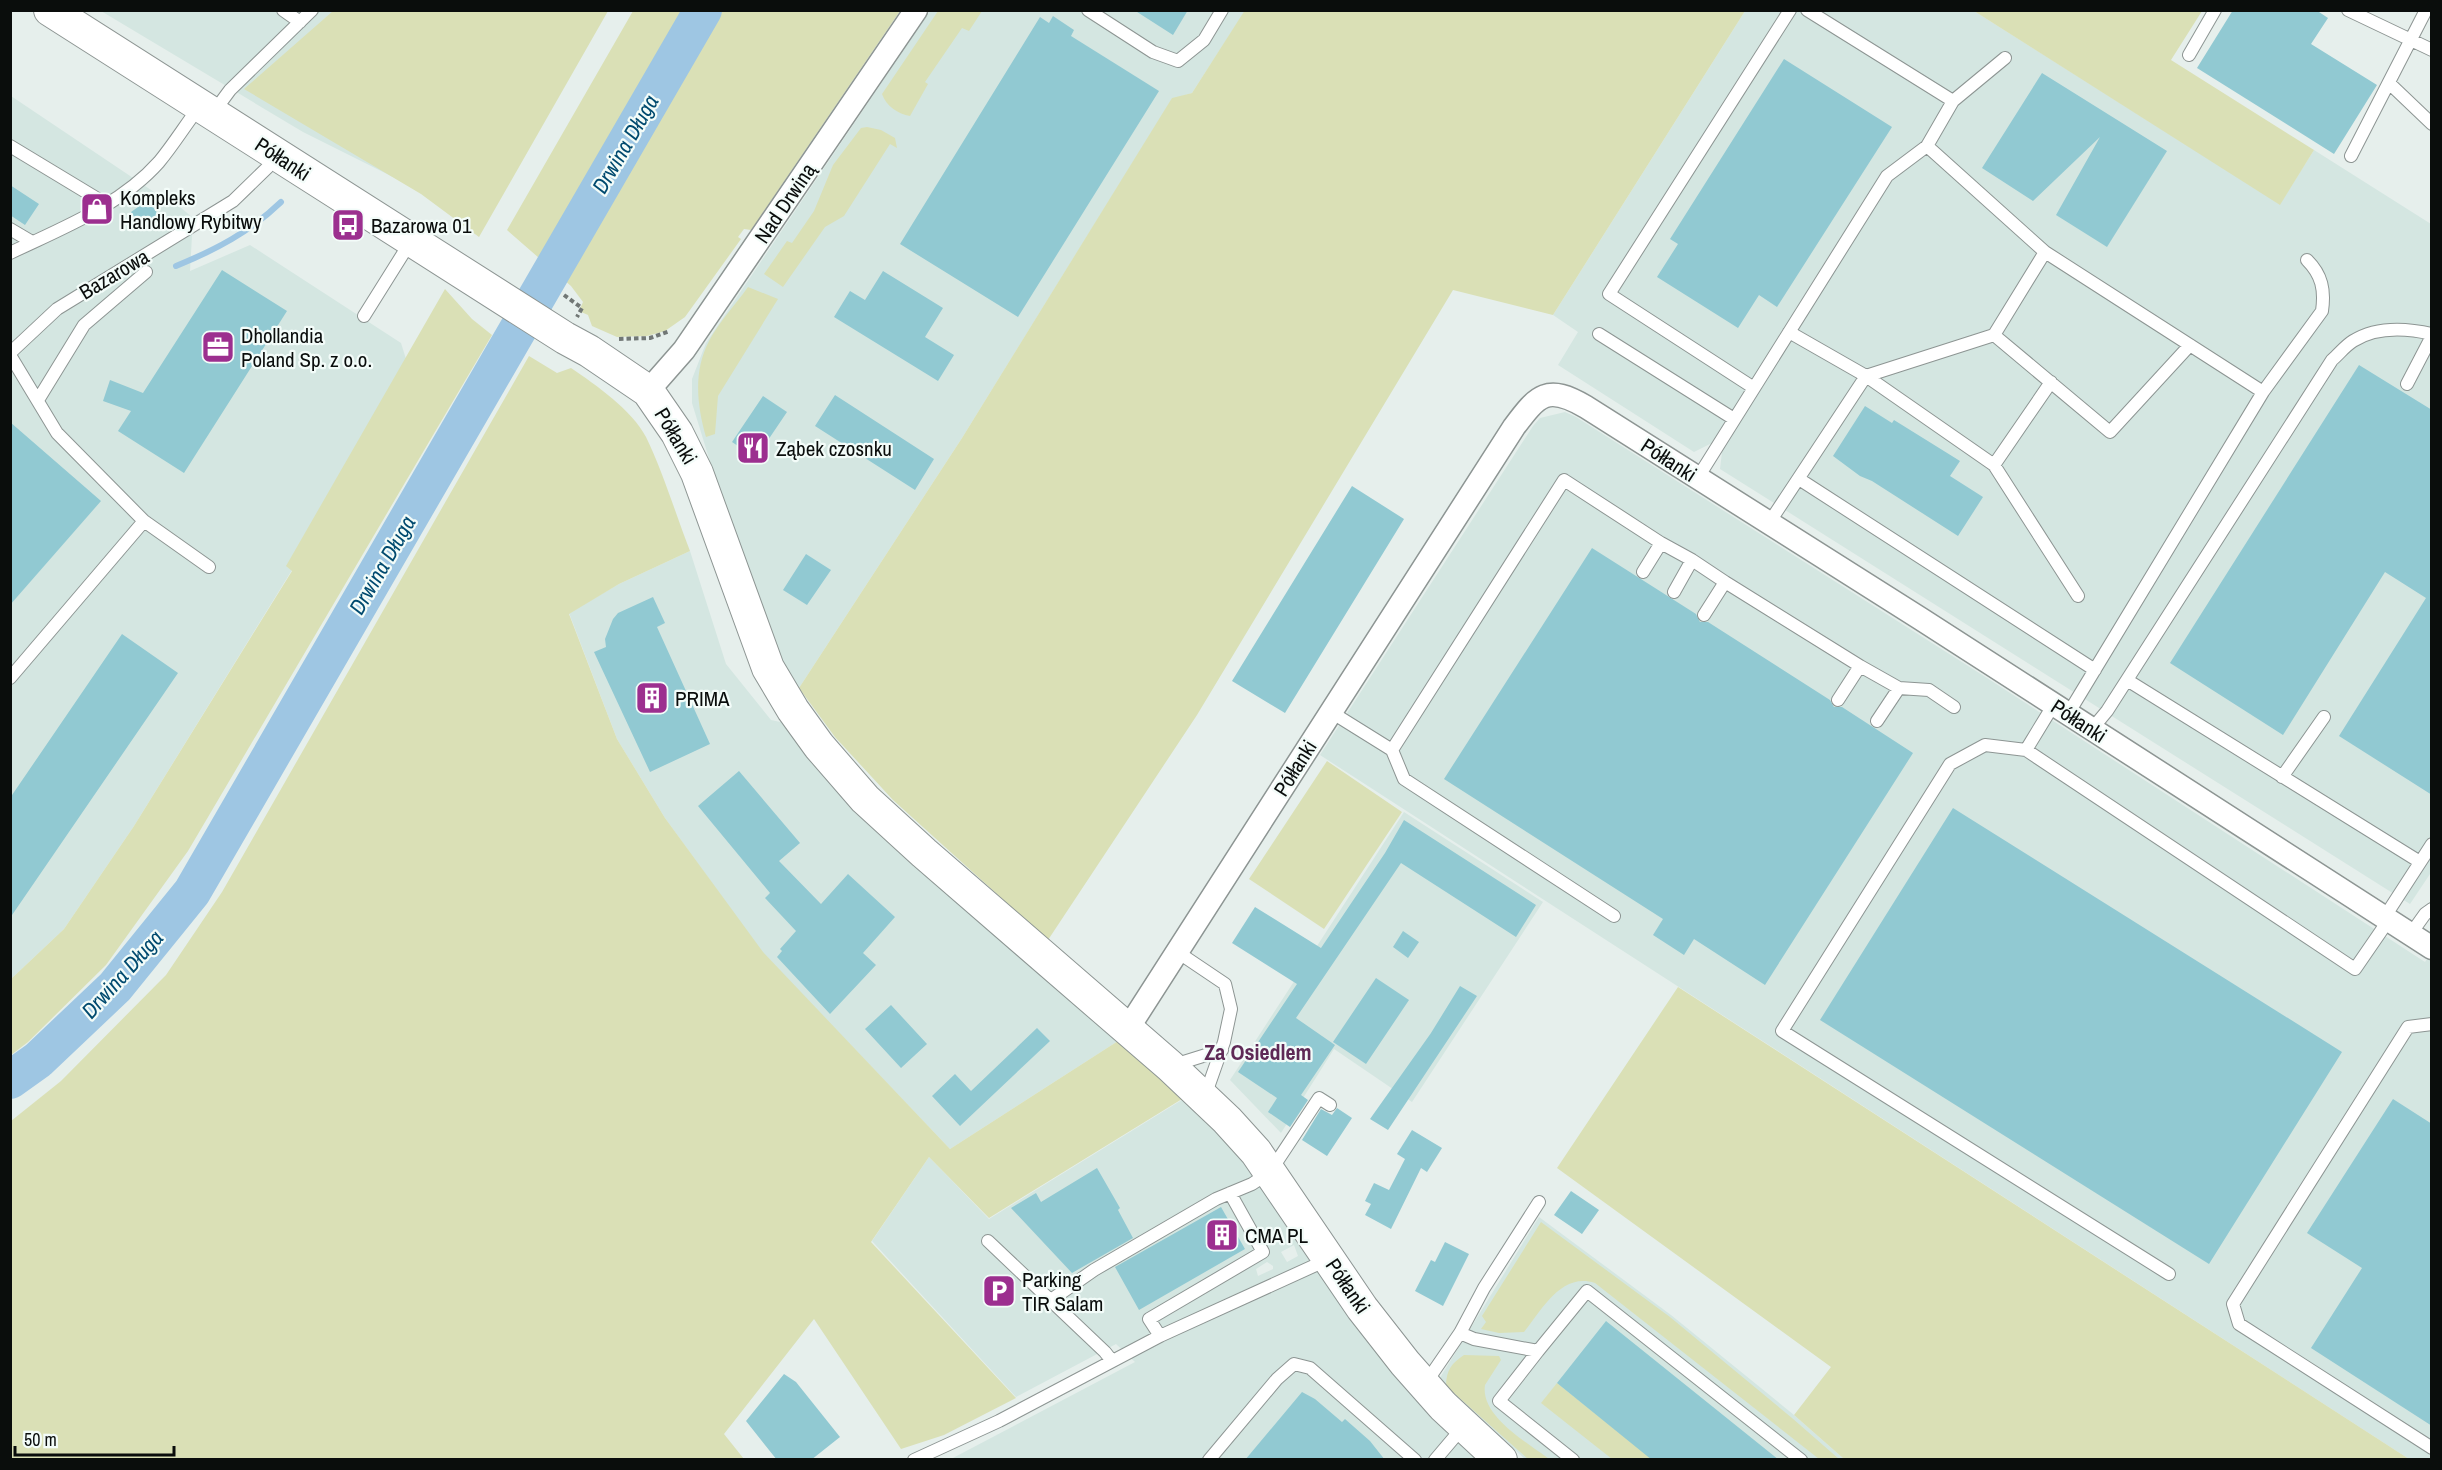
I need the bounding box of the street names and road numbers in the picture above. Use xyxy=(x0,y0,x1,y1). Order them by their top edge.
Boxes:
street label: Półłanki xyxy=(249,130,317,188)
street label: Nad Drwiną xyxy=(748,156,823,249)
street label: Bazarowa xyxy=(74,242,155,306)
street label: Półłanki xyxy=(648,402,704,470)
street label: Półłanki xyxy=(1635,431,1703,489)
street label: Półłanki xyxy=(2045,692,2113,750)
street label: Półłanki xyxy=(1266,734,1324,802)
street label: Półłanki xyxy=(1319,1252,1377,1320)

